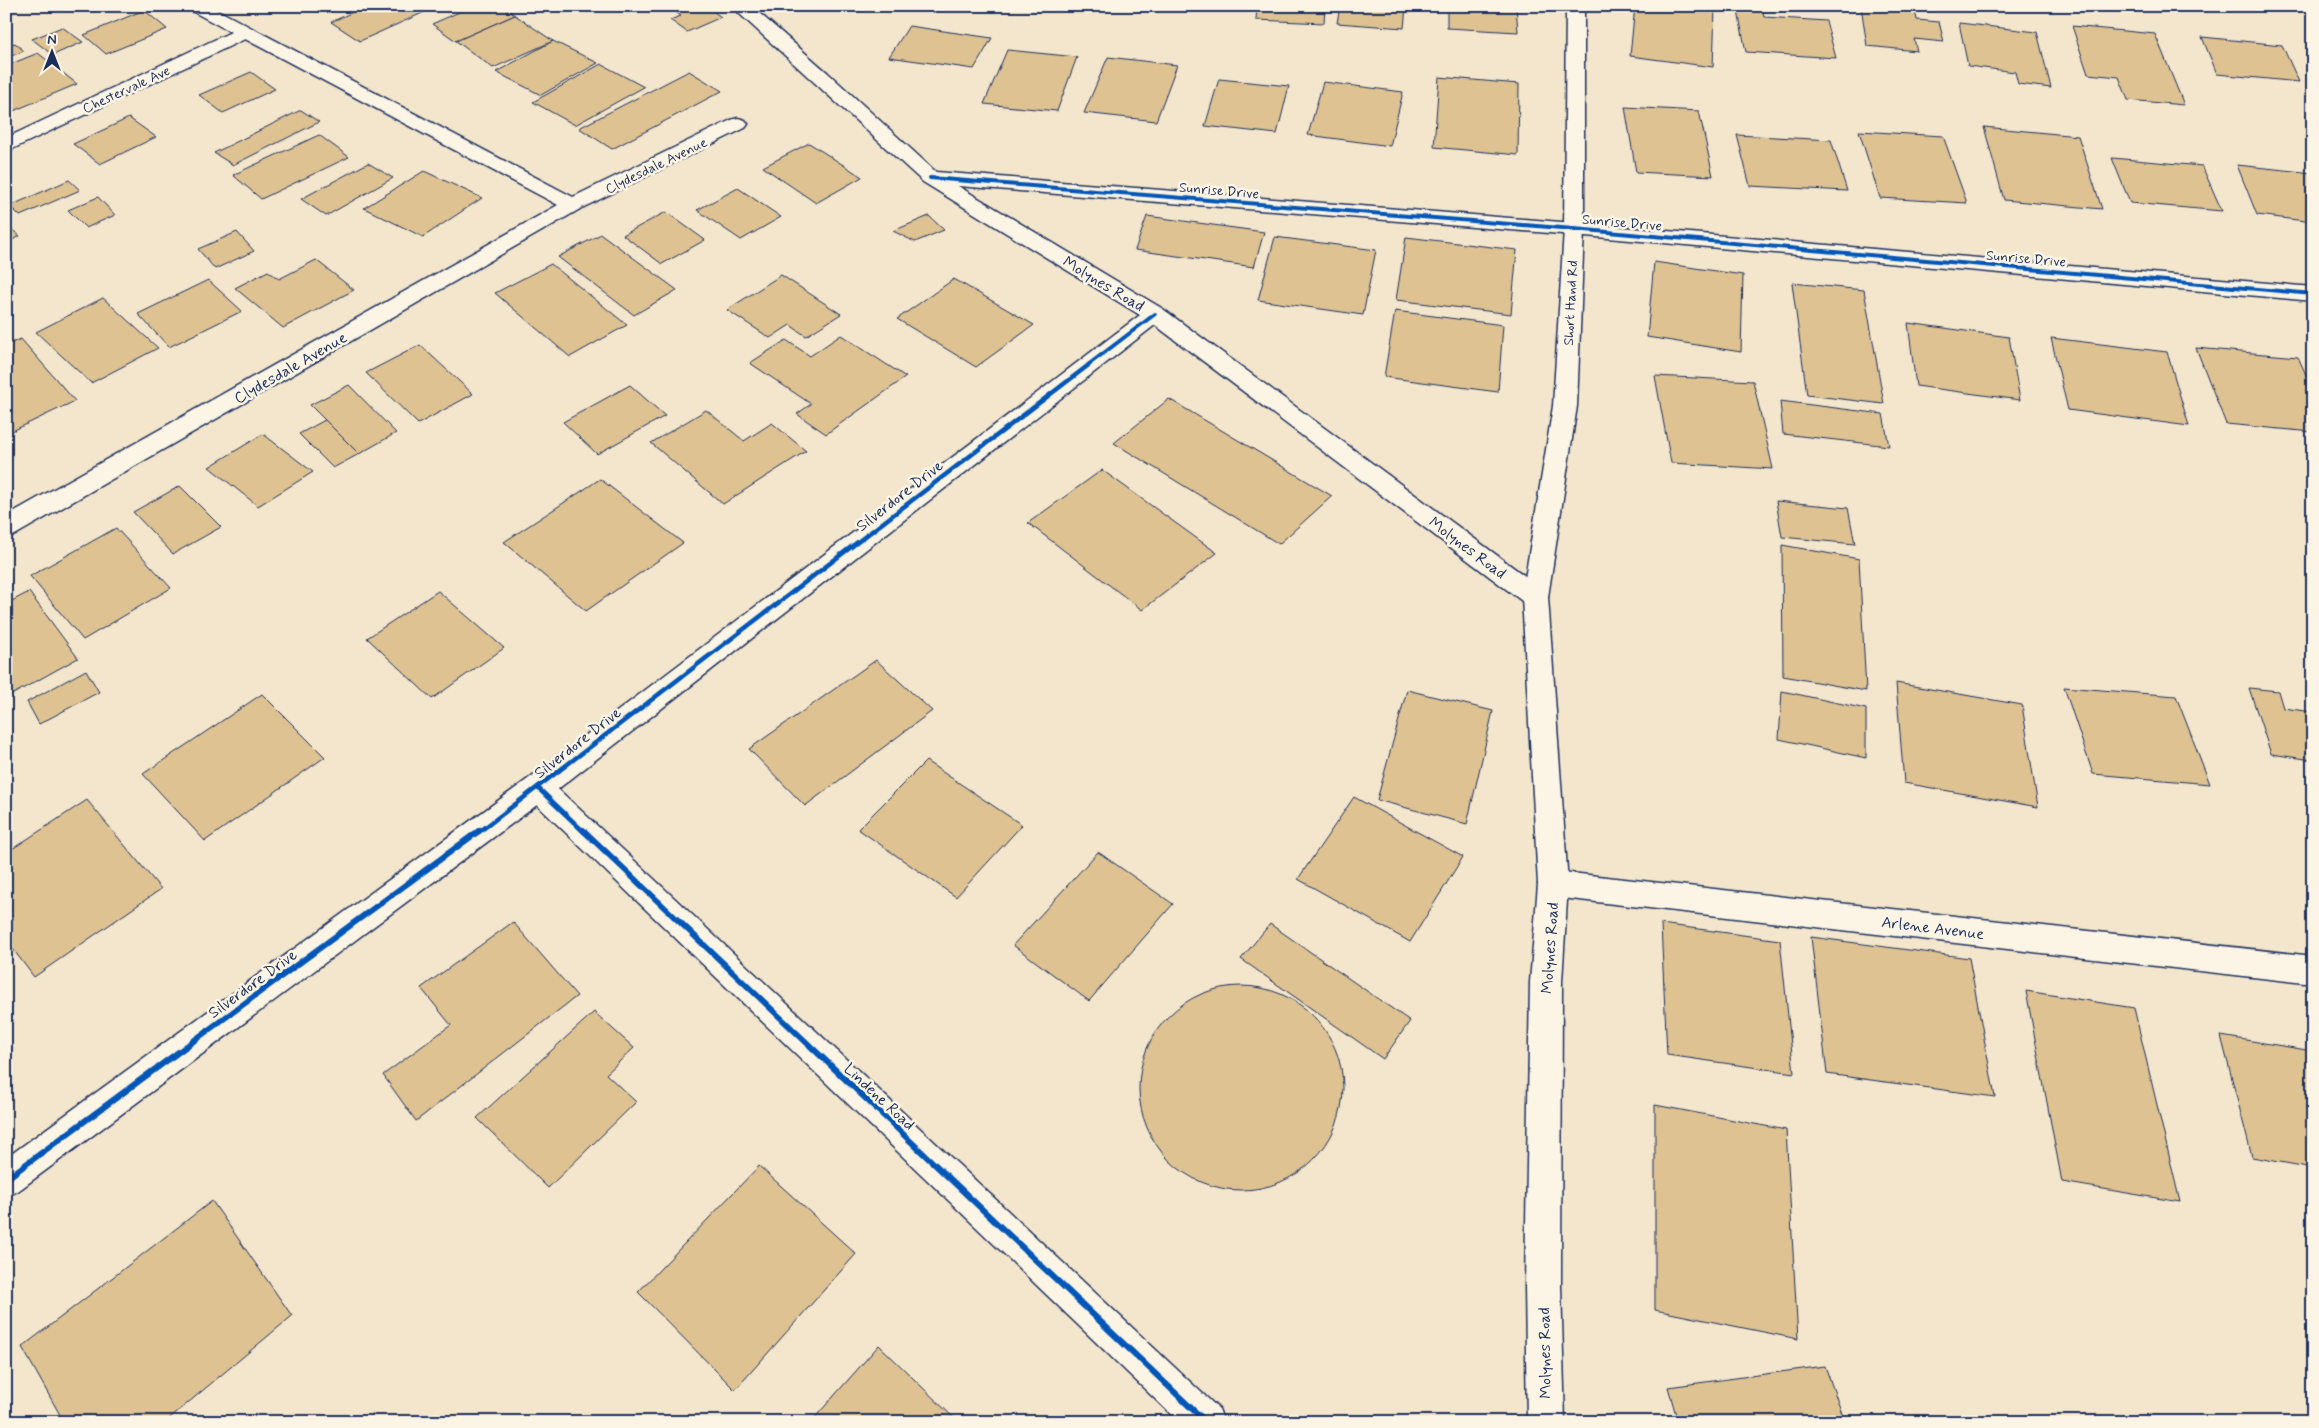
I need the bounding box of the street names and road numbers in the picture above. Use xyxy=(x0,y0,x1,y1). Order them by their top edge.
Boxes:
street label: Chestervale Ave xyxy=(80,62,173,118)
street label: Clydesdale Avenue xyxy=(602,133,710,198)
street label: Sunrise Drive xyxy=(1178,179,1260,203)
street label: Sunrise Drive xyxy=(1581,211,1663,235)
street label: Sunrise Drive xyxy=(1985,247,2067,271)
street label: Molynes Road xyxy=(1059,252,1148,317)
street label: Short Hand Rd xyxy=(1560,260,1582,346)
street label: Clydesdale Avenue xyxy=(230,327,351,409)
street label: Silverdore Drive xyxy=(852,455,948,537)
street label: Molynes Road xyxy=(1424,512,1510,584)
street label: Silverdore Drive xyxy=(530,702,626,784)
street label: Molynes Road xyxy=(1537,902,1564,995)
street label: Arlene Avenue xyxy=(1880,912,1986,945)
street label: Silverdore Drive xyxy=(204,945,302,1024)
street label: Lindene Road xyxy=(839,1059,919,1135)
street label: Molynes Road xyxy=(1534,1307,1557,1399)

